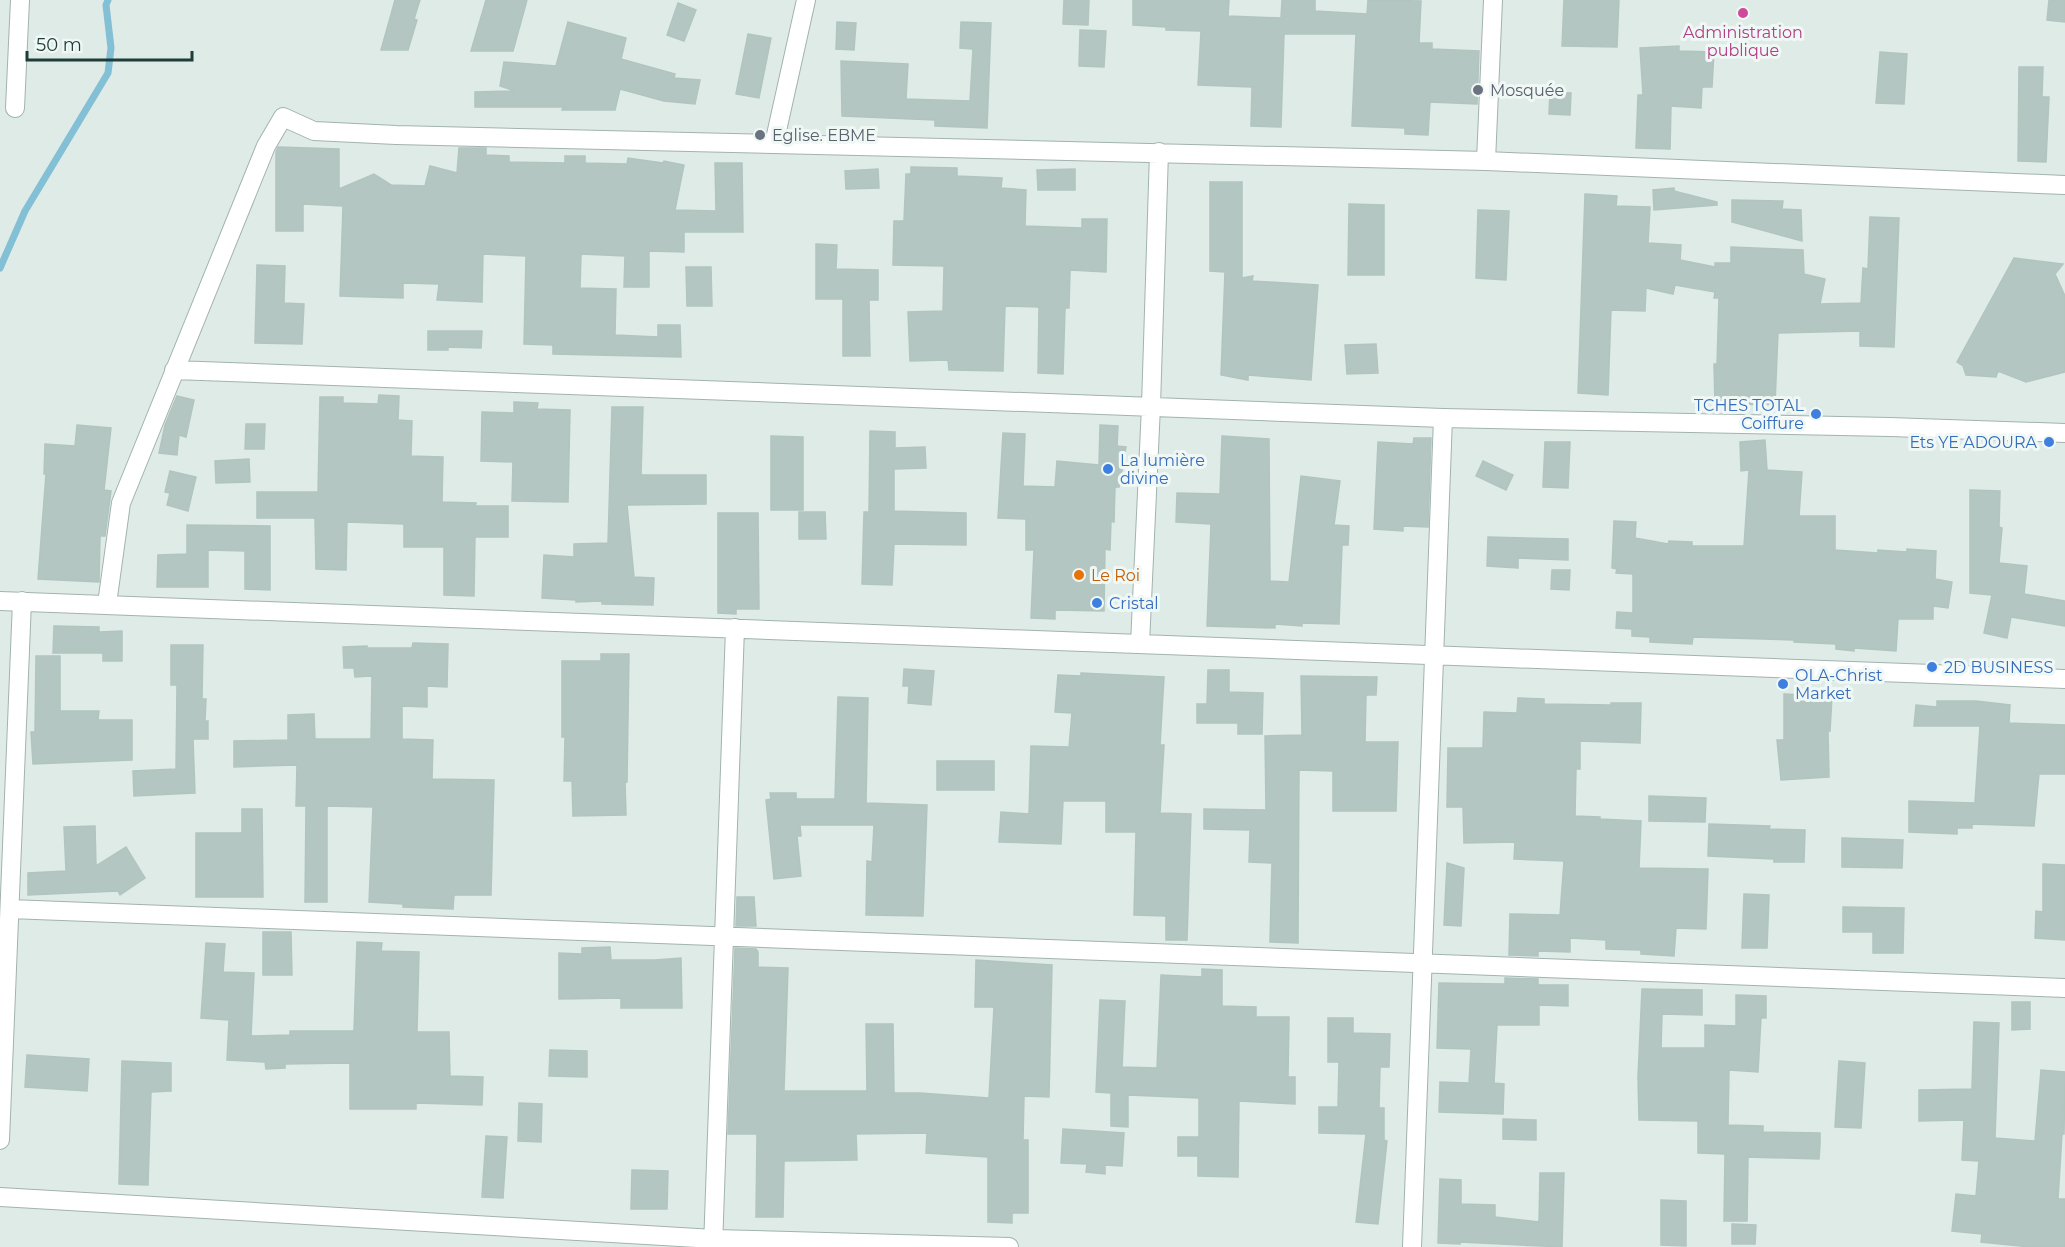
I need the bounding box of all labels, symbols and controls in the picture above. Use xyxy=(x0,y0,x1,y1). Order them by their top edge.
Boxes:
marker: Administration publique xyxy=(1736,6,1750,20)
place label: Administration publique xyxy=(1683,23,1803,60)
scale bar xyxy=(27,24,192,62)
text: 50 m xyxy=(36,34,82,56)
place label: Mosquée xyxy=(1490,81,1564,100)
marker: Mosquée xyxy=(1471,83,1485,97)
place label: Eglise. EBME xyxy=(772,126,876,145)
marker: Eglise. EBME xyxy=(753,128,767,142)
place label: TCHES TOTAL Coiffure xyxy=(1694,396,1805,433)
marker: TCHES TOTAL Coiffure xyxy=(1809,407,1823,421)
place label: Ets YE ADOURA xyxy=(1909,433,2038,452)
marker: Ets YE ADOURA xyxy=(2042,435,2056,449)
place label: La lumière divine xyxy=(1120,451,1205,488)
marker: La lumière divine xyxy=(1101,462,1115,476)
place label: Le Roi xyxy=(1091,566,1140,585)
marker: Le Roi xyxy=(1072,568,1086,582)
place label: Cristal xyxy=(1109,594,1159,613)
marker: Cristal xyxy=(1090,596,1104,610)
place label: 2D BUSINESS xyxy=(1944,658,2053,677)
marker: 2D BUSINESS xyxy=(1925,660,1939,674)
place label: OLA-Christ Market xyxy=(1795,666,1883,703)
marker: OLA-Christ Market xyxy=(1776,677,1790,691)

